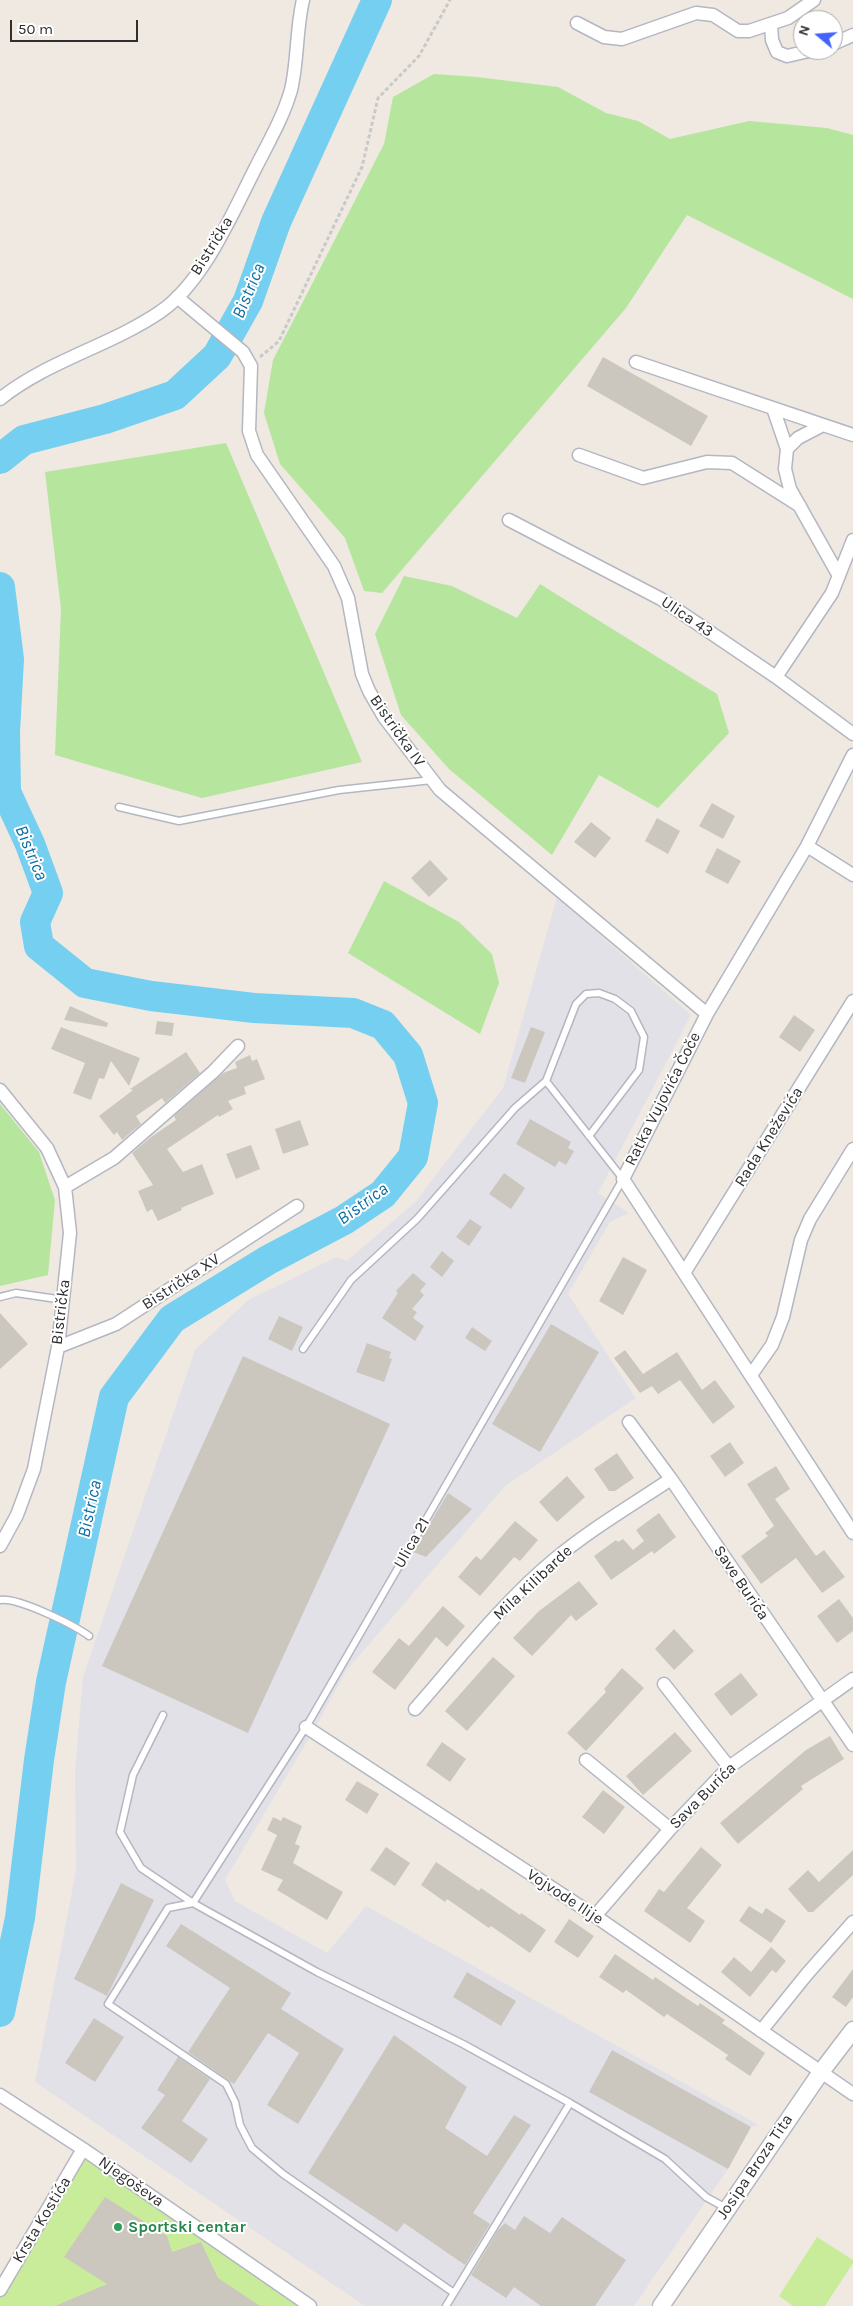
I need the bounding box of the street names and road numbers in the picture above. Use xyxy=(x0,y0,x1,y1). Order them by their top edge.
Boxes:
street label: Bistrička xyxy=(186,213,238,279)
street label: Ulica 43 xyxy=(657,593,717,641)
street label: Bistrička IV xyxy=(365,691,429,771)
street label: Ratka Vujovića Čoče xyxy=(621,1029,705,1169)
street label: Rada Kneževića xyxy=(731,1084,807,1190)
street label: Bistrička XV xyxy=(139,1250,223,1314)
street label: Bistrička xyxy=(47,1278,75,1346)
street label: Ulica 21 xyxy=(390,1514,434,1572)
street label: Mila Kilibarde xyxy=(490,1542,576,1624)
street label: Save Burića xyxy=(709,1542,773,1624)
street label: Sava Burića xyxy=(666,1759,740,1833)
street label: Vojvode Ilije xyxy=(523,1865,607,1929)
street label: Josipa Broza Tita xyxy=(713,2111,797,2223)
street label: Njegoševa xyxy=(95,2153,167,2211)
street label: Krsta Kostića xyxy=(9,2173,75,2267)

